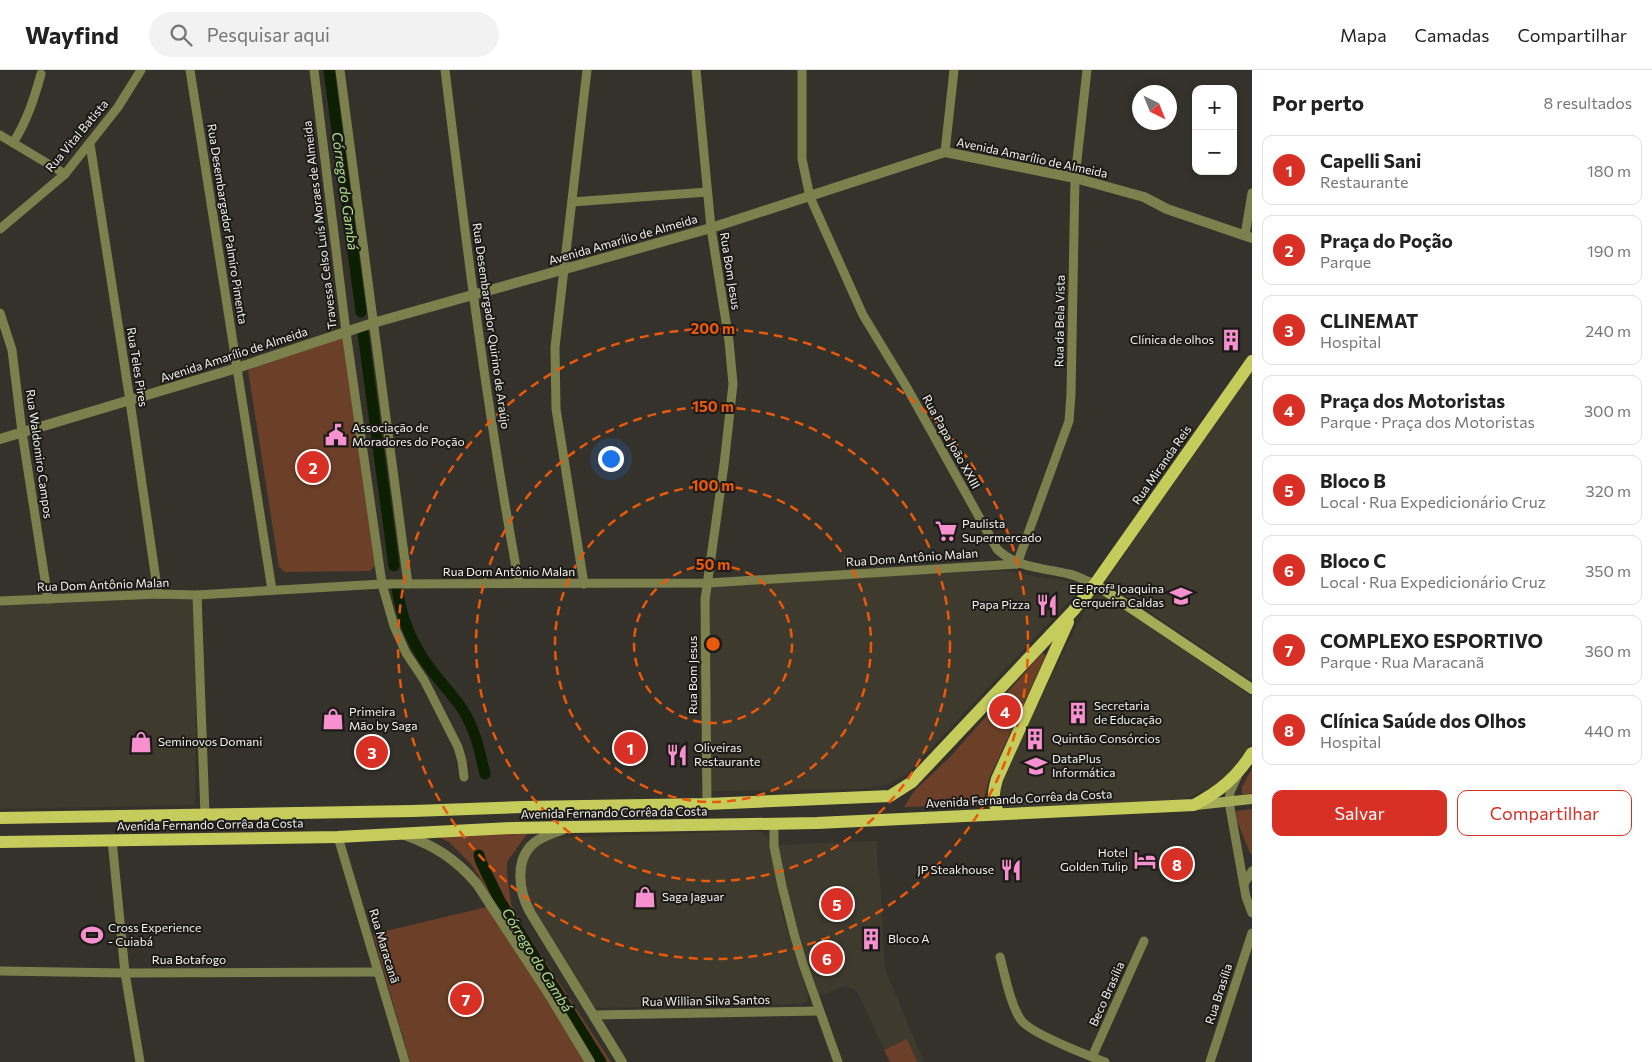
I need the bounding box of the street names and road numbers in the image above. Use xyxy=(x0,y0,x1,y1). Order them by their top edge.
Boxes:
street label: Rua Vital Batista xyxy=(42,96,110,174)
street label: Travessa Celso Luís Moraes de Almeida xyxy=(299,120,339,330)
street label: Rua Desembargador Palmiro Pimenta xyxy=(205,123,251,325)
street label: Avenida Amarílio de Almeida xyxy=(955,134,1109,180)
street label: Avenida Amarílio de Almeida xyxy=(547,211,699,267)
street label: Rua Desembargador Quirino de Araújo xyxy=(471,222,513,430)
street label: Rua Bom Jesus xyxy=(717,231,744,311)
street label: Rua da Bela Vista xyxy=(1051,275,1067,367)
street label: Avenida Amarílio de Almeida xyxy=(158,324,309,385)
street label: Rua Teles Pires xyxy=(125,326,151,408)
street label: Rua Waldomiro Campos xyxy=(24,388,56,519)
street label: Rua Papa João XXIII xyxy=(919,392,984,492)
street label: Rua Miranda Reis xyxy=(1129,422,1194,507)
street label: Rua Dom Antônio Malan xyxy=(845,545,978,569)
street label: Rua Dom Antônio Malan xyxy=(443,564,575,578)
street label: Rua Dom Antônio Malan xyxy=(37,575,169,593)
street label: Rua Bom Jesus xyxy=(685,636,700,714)
street label: Avenida Fernando Corrêa da Costa xyxy=(925,786,1113,810)
street label: Avenida Fernando Corrêa da Costa xyxy=(520,803,707,821)
street label: Avenida Fernando Corrêa da Costa xyxy=(116,815,303,833)
street label: Rua Maracanã xyxy=(367,907,403,985)
street label: Rua Botafogo xyxy=(152,952,226,966)
street label: Beco Brasília xyxy=(1086,959,1127,1028)
street label: Rua Brasília xyxy=(1202,962,1234,1026)
street label: Rua Willian Silva Santos xyxy=(642,992,770,1008)

